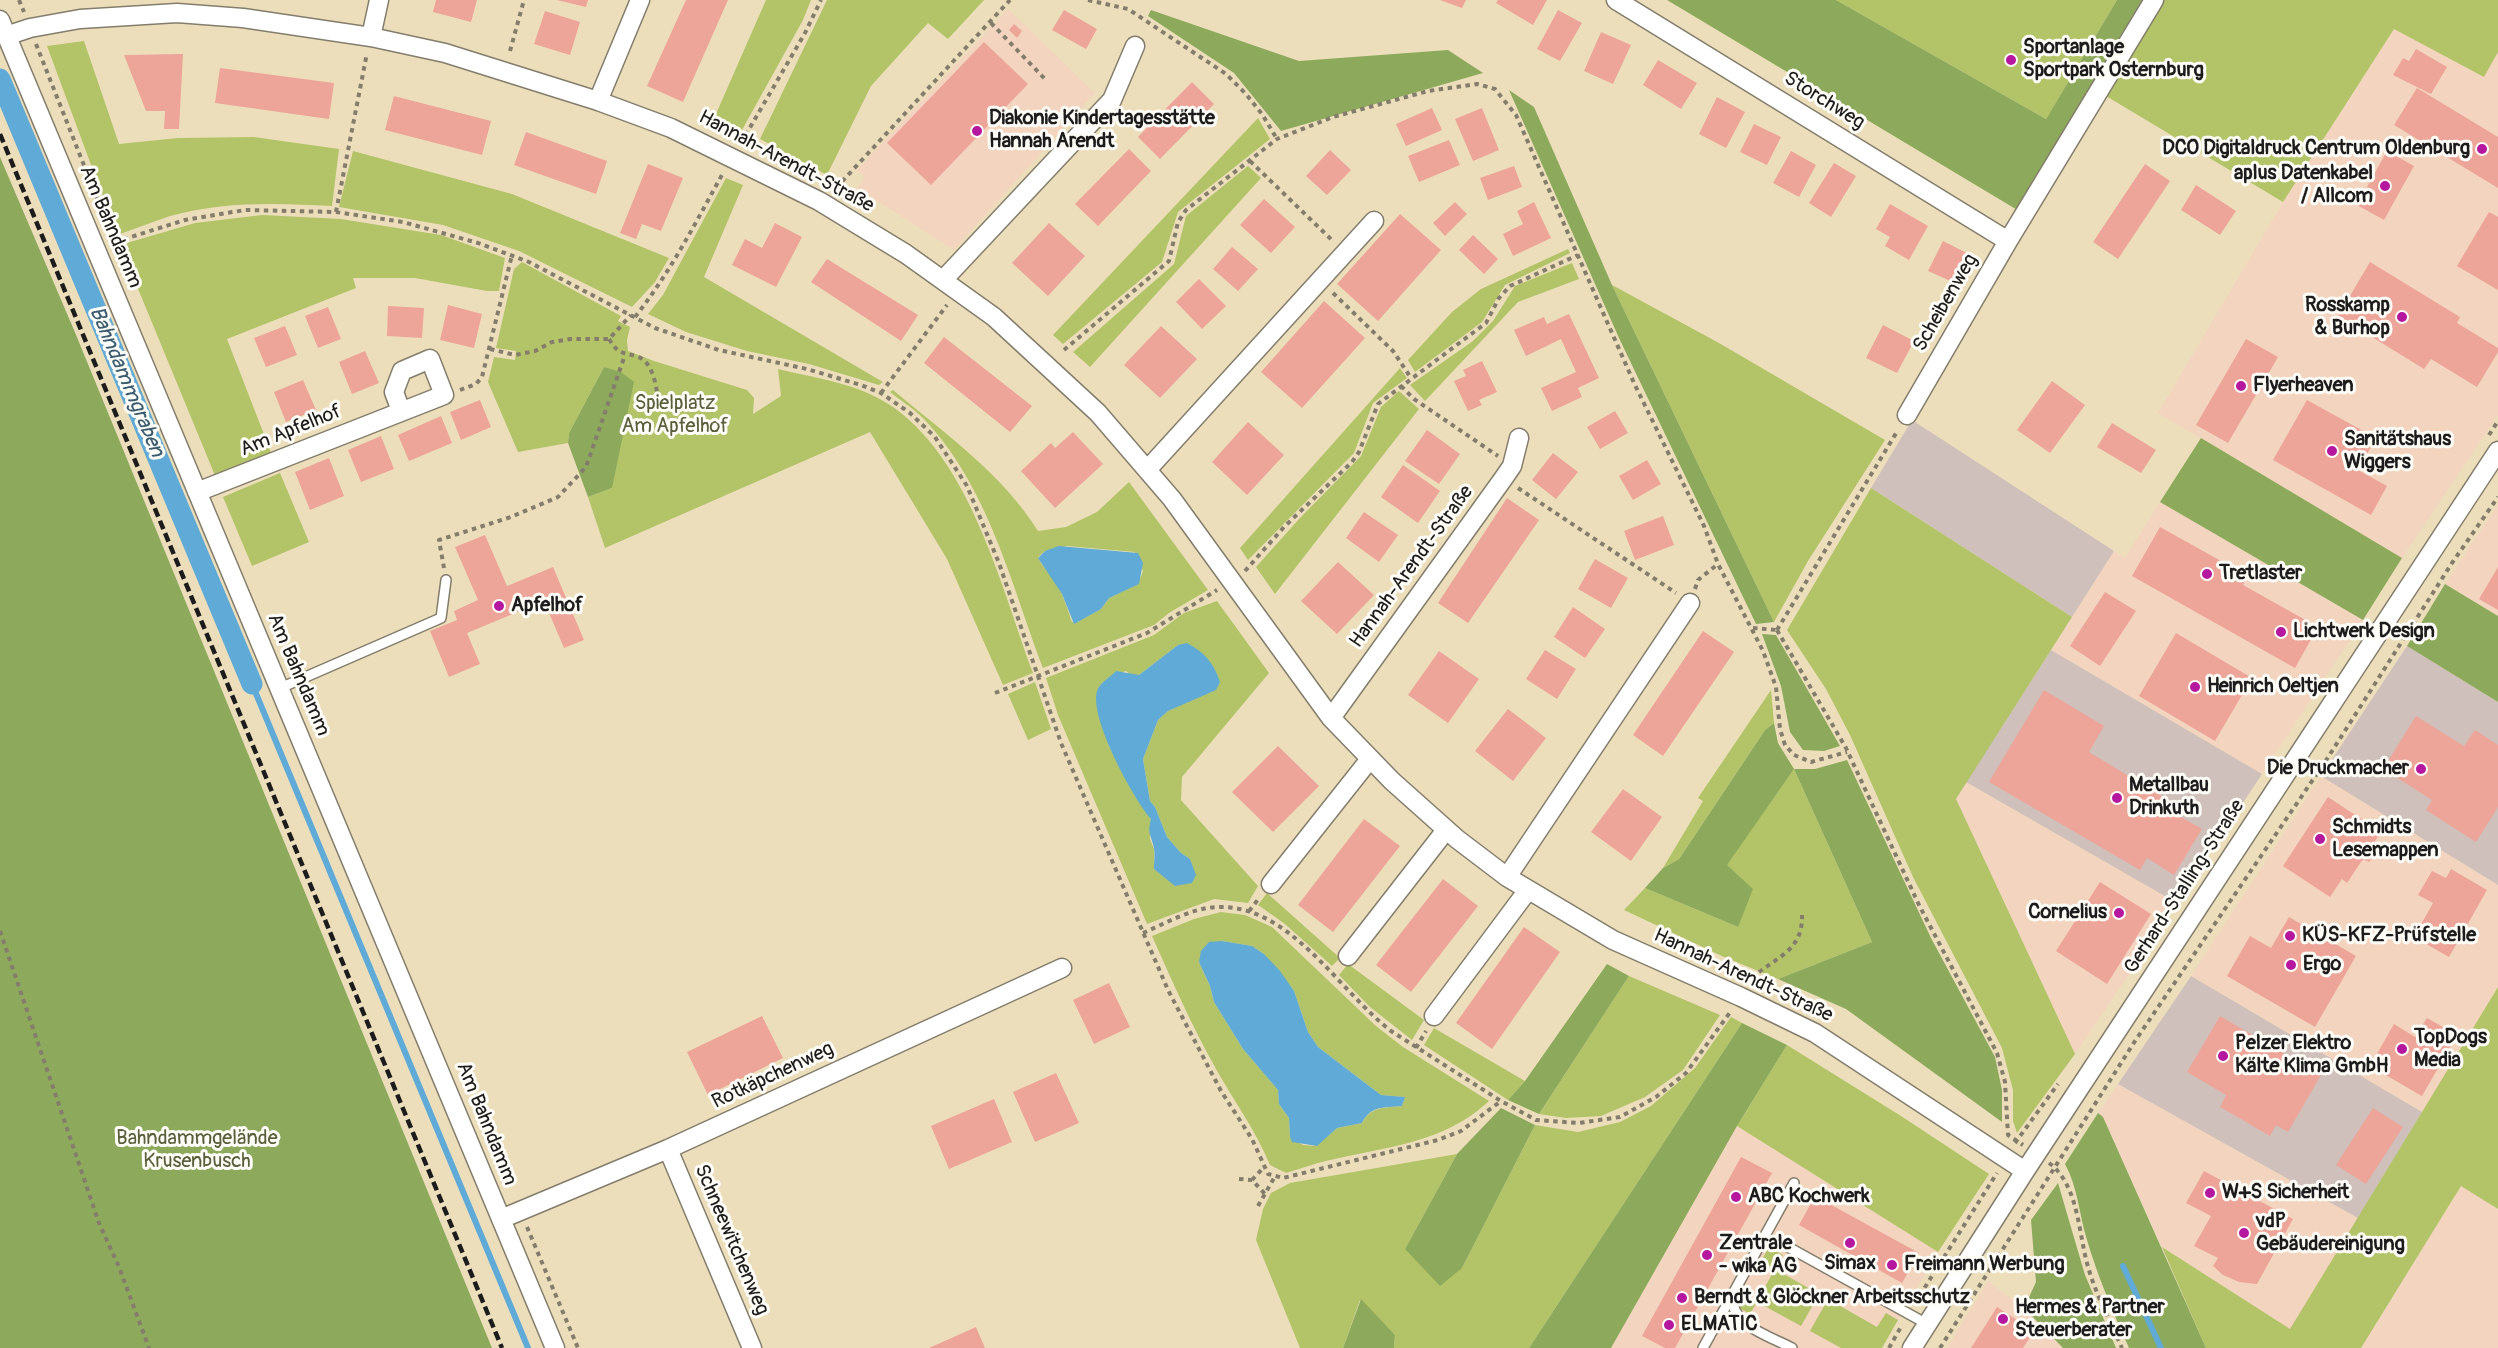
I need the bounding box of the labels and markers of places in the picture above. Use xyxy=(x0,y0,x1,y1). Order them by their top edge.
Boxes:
place label: Sportanlage Sportpark Osternburg xyxy=(2023,36,2204,83)
marker: Sportanlage Sportpark Osternburg xyxy=(2004,53,2018,67)
place label: Diakonie Kindertagesstätte Hannah Arendt xyxy=(989,107,1215,154)
marker: Diakonie Kindertagesstätte Hannah Arendt xyxy=(970,124,984,138)
place label: DCO Digitaldruck Centrum Oldenburg xyxy=(2162,137,2470,161)
marker: DCO Digitaldruck Centrum Oldenburg xyxy=(2475,142,2489,156)
place label: aplus Datenkabel / Allcom xyxy=(2234,162,2373,209)
marker: aplus Datenkabel / Allcom xyxy=(2378,179,2392,193)
place label: Rosskamp & Burhop xyxy=(2305,294,2390,341)
marker: Rosskamp & Burhop xyxy=(2395,310,2409,324)
place label: Flyerheaven xyxy=(2253,374,2353,398)
marker: Flyerheaven xyxy=(2234,379,2248,393)
place label: Sanitätshaus Wiggers xyxy=(2344,428,2451,475)
marker: Sanitätshaus Wiggers xyxy=(2325,444,2339,458)
place label: Tretlaster xyxy=(2219,562,2302,586)
marker: Tretlaster xyxy=(2200,567,2214,581)
place label: Apfelhof xyxy=(511,594,583,618)
marker: Apfelhof xyxy=(492,599,506,613)
place label: Lichtwerk Design xyxy=(2293,620,2435,644)
marker: Lichtwerk Design xyxy=(2274,625,2288,639)
place label: Heinrich Oeltjen xyxy=(2207,675,2339,699)
marker: Heinrich Oeltjen xyxy=(2188,680,2202,694)
place label: Die Druckmacher xyxy=(2267,757,2409,781)
marker: Die Druckmacher xyxy=(2414,762,2428,776)
place label: Metallbau Drinkuth xyxy=(2129,774,2209,821)
marker: Metallbau Drinkuth xyxy=(2110,791,2124,805)
place label: Schmidts Lesemappen xyxy=(2332,816,2438,863)
marker: Schmidts Lesemappen xyxy=(2313,832,2327,846)
place label: Cornelius xyxy=(2028,901,2107,925)
marker: Cornelius xyxy=(2112,906,2126,920)
place label: KÜS-KFZ-Prüfstelle xyxy=(2302,924,2476,948)
marker: KÜS-KFZ-Prüfstelle xyxy=(2283,929,2297,943)
place label: Ergo xyxy=(2303,953,2341,977)
marker: Ergo xyxy=(2284,958,2298,972)
place label: TopDogs Media xyxy=(2414,1026,2487,1073)
place label: Pelzer Elektro Kälte Klima GmbH xyxy=(2235,1032,2388,1079)
marker: TopDogs Media xyxy=(2395,1042,2409,1056)
marker: Pelzer Elektro Kälte Klima GmbH xyxy=(2216,1049,2230,1063)
place label: W+S Sicherheit xyxy=(2222,1181,2349,1205)
place label: ABC Kochwerk xyxy=(1748,1185,1870,1209)
marker: W+S Sicherheit xyxy=(2203,1186,2217,1200)
marker: ABC Kochwerk xyxy=(1729,1190,1743,1204)
place label: vdP Gebäudereinigung xyxy=(2256,1210,2405,1257)
marker: vdP Gebäudereinigung xyxy=(2237,1226,2251,1240)
place label: Zentrale - wika AG xyxy=(1719,1232,1797,1279)
marker: Simax xyxy=(1843,1236,1857,1250)
marker: Zentrale - wika AG xyxy=(1700,1248,1714,1262)
place label: Simax xyxy=(1824,1252,1876,1276)
place label: Freimann Werbung xyxy=(1904,1253,2064,1277)
marker: Freimann Werbung xyxy=(1885,1258,1899,1272)
place label: Berndt & Glöckner Arbeitsschutz xyxy=(1694,1286,1970,1310)
marker: Berndt & Glöckner Arbeitsschutz xyxy=(1675,1291,1689,1305)
place label: Hermes & Partner Steuerberater xyxy=(2015,1296,2165,1343)
marker: Hermes & Partner Steuerberater xyxy=(1996,1312,2010,1326)
place label: ELMATIC xyxy=(1681,1313,1758,1337)
marker: ELMATIC xyxy=(1662,1318,1676,1332)

